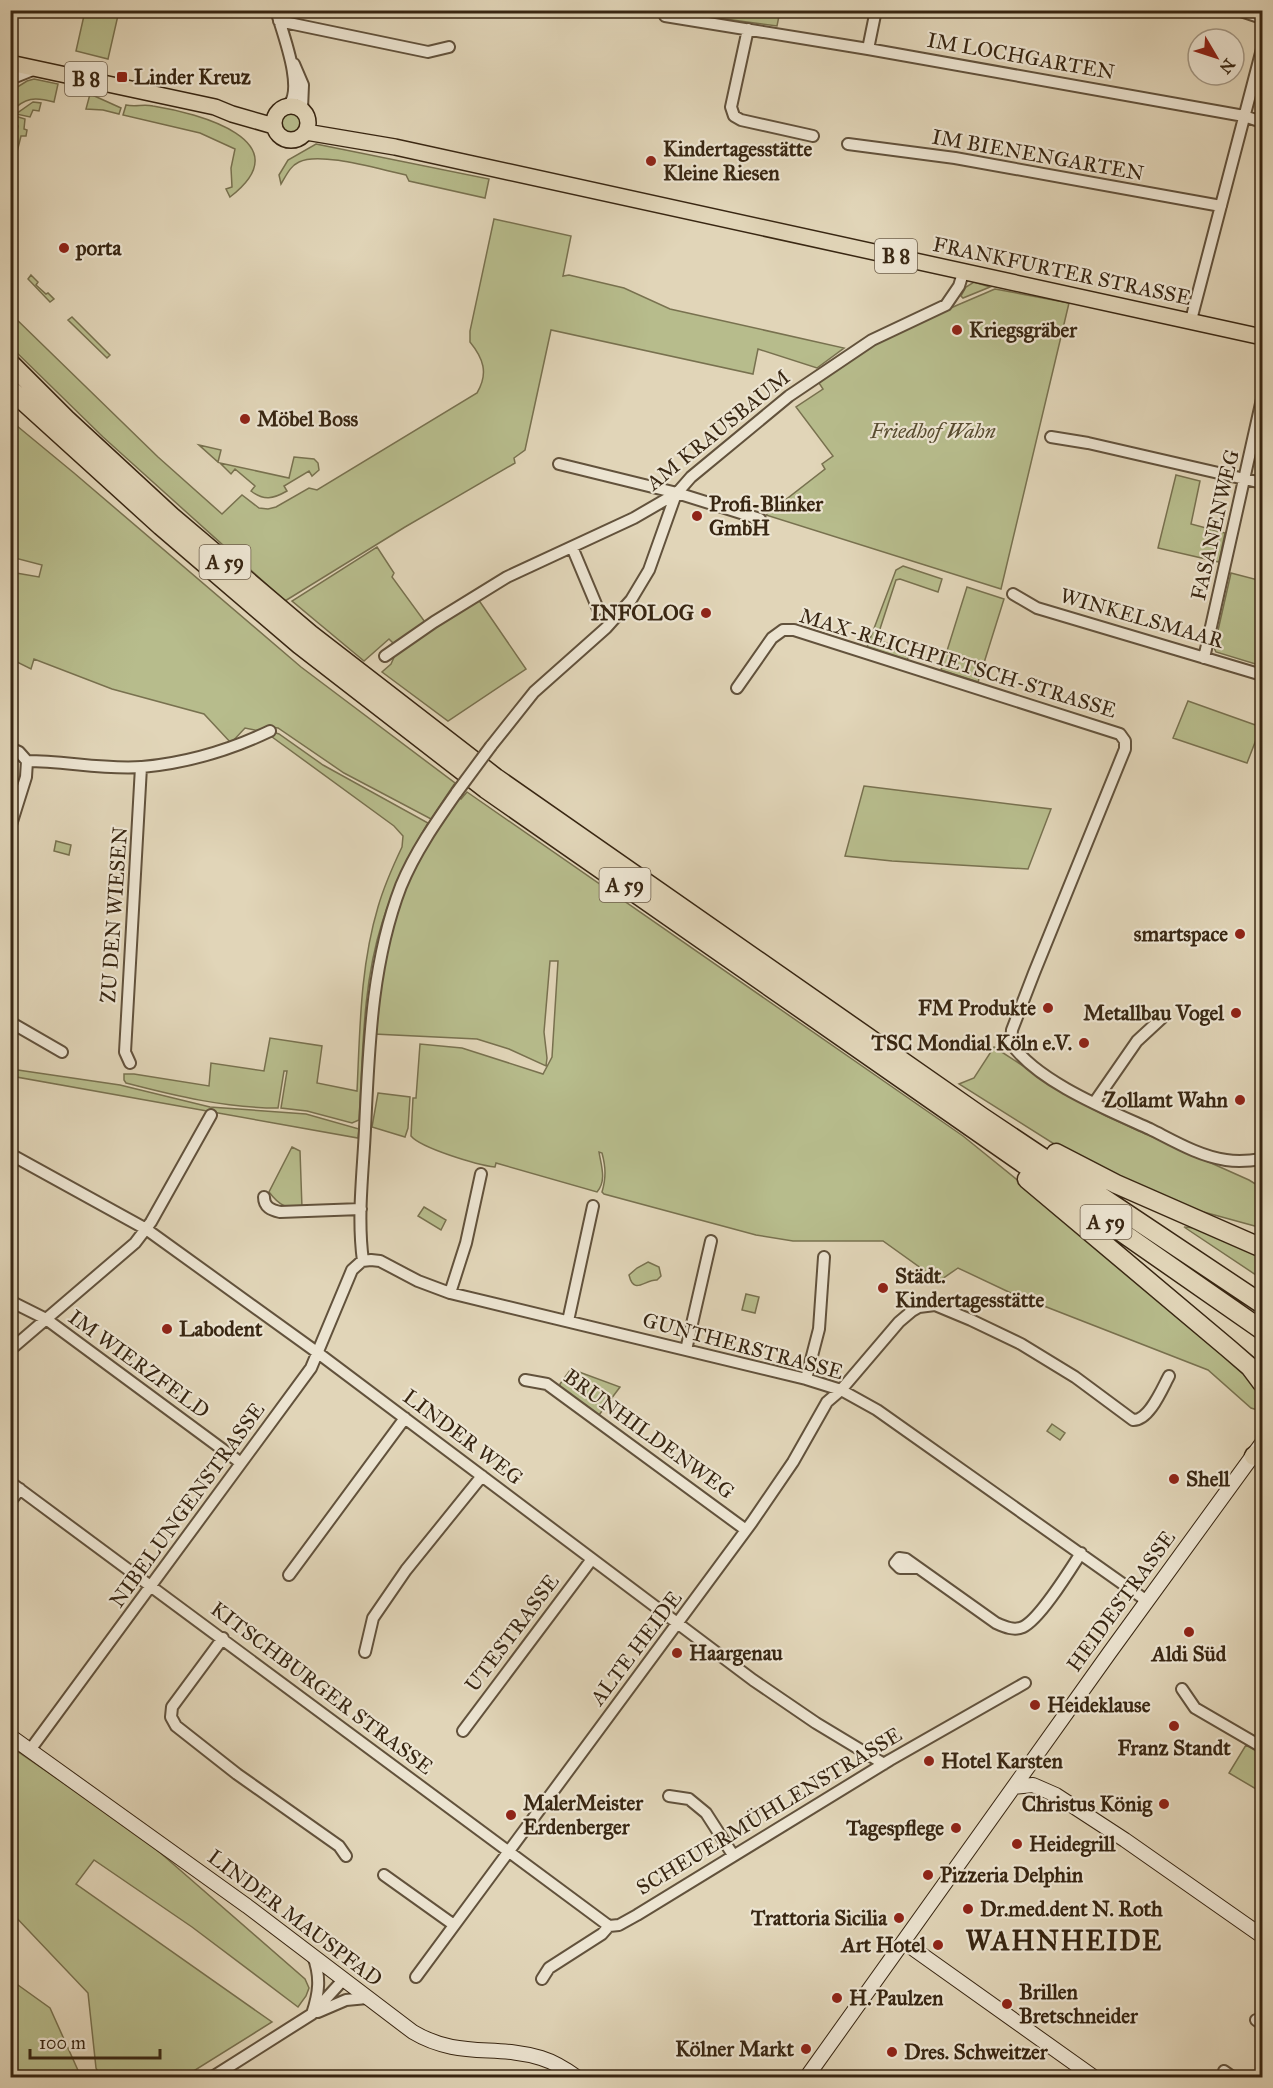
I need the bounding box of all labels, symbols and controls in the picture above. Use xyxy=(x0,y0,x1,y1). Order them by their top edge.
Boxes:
street label: IM LOCHGARTEN xyxy=(925,27,1117,85)
north arrow xyxy=(1186,27,1246,87)
text: N xyxy=(1215,55,1239,78)
road number: B 8 xyxy=(65,62,107,96)
place label: Linder Kreuz xyxy=(134,64,251,90)
marker: Linder Kreuz xyxy=(115,70,129,84)
street label: IM BIENENGARTEN xyxy=(930,124,1146,186)
place label: Kindertagesstätte Kleine Riesen xyxy=(663,136,813,186)
marker: Kindertagesstätte Kleine Riesen xyxy=(644,154,658,168)
street label: FRANKFURTER STRASSE xyxy=(930,231,1194,311)
place label: porta xyxy=(75,235,122,261)
road number: B 8 xyxy=(875,239,917,273)
marker: porta xyxy=(57,241,71,255)
place label: Kriegsgräber xyxy=(969,317,1078,343)
marker: Kriegsgräber xyxy=(950,323,964,337)
street label: AM KRAUSBAUM xyxy=(640,364,795,496)
place label: Möbel Boss xyxy=(257,406,359,432)
marker: Möbel Boss xyxy=(238,412,252,426)
park label: Friedhof Wahn xyxy=(869,418,996,444)
street label: FASANENWEG xyxy=(1185,447,1245,603)
place label: Profi-Blinker GmbH xyxy=(709,491,824,541)
marker: Profi-Blinker GmbH xyxy=(690,509,704,523)
road number: A 59 xyxy=(200,545,250,579)
street label: WINKELSMAAR xyxy=(1057,582,1228,654)
place label: INFOLOG xyxy=(591,600,695,626)
street label: MAX-REICHPIETSCH-STRASSE xyxy=(796,602,1120,724)
marker: INFOLOG xyxy=(699,606,713,620)
street label: ZU DEN WIESEN xyxy=(95,826,133,1004)
road number: A 59 xyxy=(600,868,650,902)
place label: smartspace xyxy=(1134,921,1228,947)
marker: smartspace xyxy=(1233,927,1247,941)
place label: FM Produkte xyxy=(918,995,1036,1021)
place label: Metallbau Vogel xyxy=(1083,1000,1225,1026)
marker: FM Produkte xyxy=(1041,1001,1055,1015)
marker: Metallbau Vogel xyxy=(1229,1006,1243,1020)
place label: TSC Mondial Köln e.V. xyxy=(871,1030,1072,1056)
marker: TSC Mondial Köln e.V. xyxy=(1077,1036,1091,1050)
place label: Zollamt Wahn xyxy=(1104,1087,1229,1113)
marker: Zollamt Wahn xyxy=(1233,1093,1247,1107)
road number: A 59 xyxy=(1080,1205,1132,1239)
place label: Städt. Kindertagesstätte xyxy=(895,1263,1045,1313)
marker: Städt. Kindertagesstätte xyxy=(876,1281,890,1295)
street label: IM WIERZFELD xyxy=(63,1304,215,1424)
street label: GUNTHERSTRASSE xyxy=(640,1307,846,1385)
place label: Labodent xyxy=(179,1316,263,1342)
marker: Labodent xyxy=(160,1322,174,1336)
street label: BRUNHILDENWEG xyxy=(559,1363,739,1505)
street label: LINDER WEG xyxy=(398,1383,528,1491)
street label: NIBELUNGENSTRASSE xyxy=(104,1397,270,1613)
place label: Shell xyxy=(1186,1466,1231,1492)
marker: Shell xyxy=(1167,1472,1181,1486)
street label: HEIDESTRASSE xyxy=(1061,1525,1181,1677)
street label: UTESTRASSE xyxy=(459,1569,565,1697)
street label: ALTE HEIDE xyxy=(584,1586,687,1711)
street label: KITSCHBURGER STRASSE xyxy=(206,1596,438,1780)
marker: Aldi Süd xyxy=(1182,1625,1196,1639)
place label: Haargenau xyxy=(689,1640,784,1666)
place label: Aldi Süd xyxy=(1150,1641,1227,1667)
marker: Haargenau xyxy=(670,1646,684,1660)
place label: Heideklause xyxy=(1047,1692,1151,1718)
marker: Heideklause xyxy=(1028,1698,1042,1712)
marker: Franz Standt xyxy=(1167,1719,1181,1733)
street label: SCHEUERMÜHLENSTRASSE xyxy=(632,1721,906,1901)
place label: Franz Standt xyxy=(1117,1735,1231,1761)
place label: Hotel Karsten xyxy=(941,1748,1064,1774)
marker: Hotel Karsten xyxy=(922,1754,936,1768)
place label: MalerMeister Erdenberger xyxy=(523,1790,644,1840)
place label: Christus König xyxy=(1022,1791,1153,1817)
marker: Christus König xyxy=(1157,1797,1171,1811)
marker: MalerMeister Erdenberger xyxy=(504,1808,518,1822)
place label: Tagespflege xyxy=(845,1815,944,1841)
marker: Tagespflege xyxy=(949,1821,963,1835)
place label: Heidegrill xyxy=(1029,1831,1117,1857)
marker: Heidegrill xyxy=(1010,1837,1024,1851)
street label: LINDER MAUSPFAD xyxy=(203,1844,387,1992)
place label: Pizzeria Delphin xyxy=(940,1862,1084,1888)
marker: Pizzeria Delphin xyxy=(921,1868,935,1882)
place label: Dr.med.dent N. Roth xyxy=(980,1896,1163,1922)
marker: Dr.med.dent N. Roth xyxy=(961,1902,975,1916)
place label: Trattoria Sicilia xyxy=(750,1905,888,1931)
marker: Trattoria Sicilia xyxy=(892,1911,906,1925)
district label: WAHNHEIDE xyxy=(965,1924,1163,1957)
place label: Art Hotel xyxy=(840,1932,927,1958)
marker: Art Hotel xyxy=(931,1938,945,1952)
place label: Brillen Bretschneider xyxy=(1019,1979,1139,2029)
place label: H. Paulzen xyxy=(849,1985,944,2011)
marker: H. Paulzen xyxy=(830,1991,844,2005)
marker: Brillen Bretschneider xyxy=(1000,1997,1014,2011)
scale bar xyxy=(30,2022,160,2060)
text: 100 m xyxy=(39,2032,86,2054)
place label: Kölner Markt xyxy=(675,2036,795,2062)
place label: Dres. Schweitzer xyxy=(904,2039,1049,2065)
marker: Kölner Markt xyxy=(799,2042,813,2056)
marker: Dres. Schweitzer xyxy=(885,2045,899,2059)

